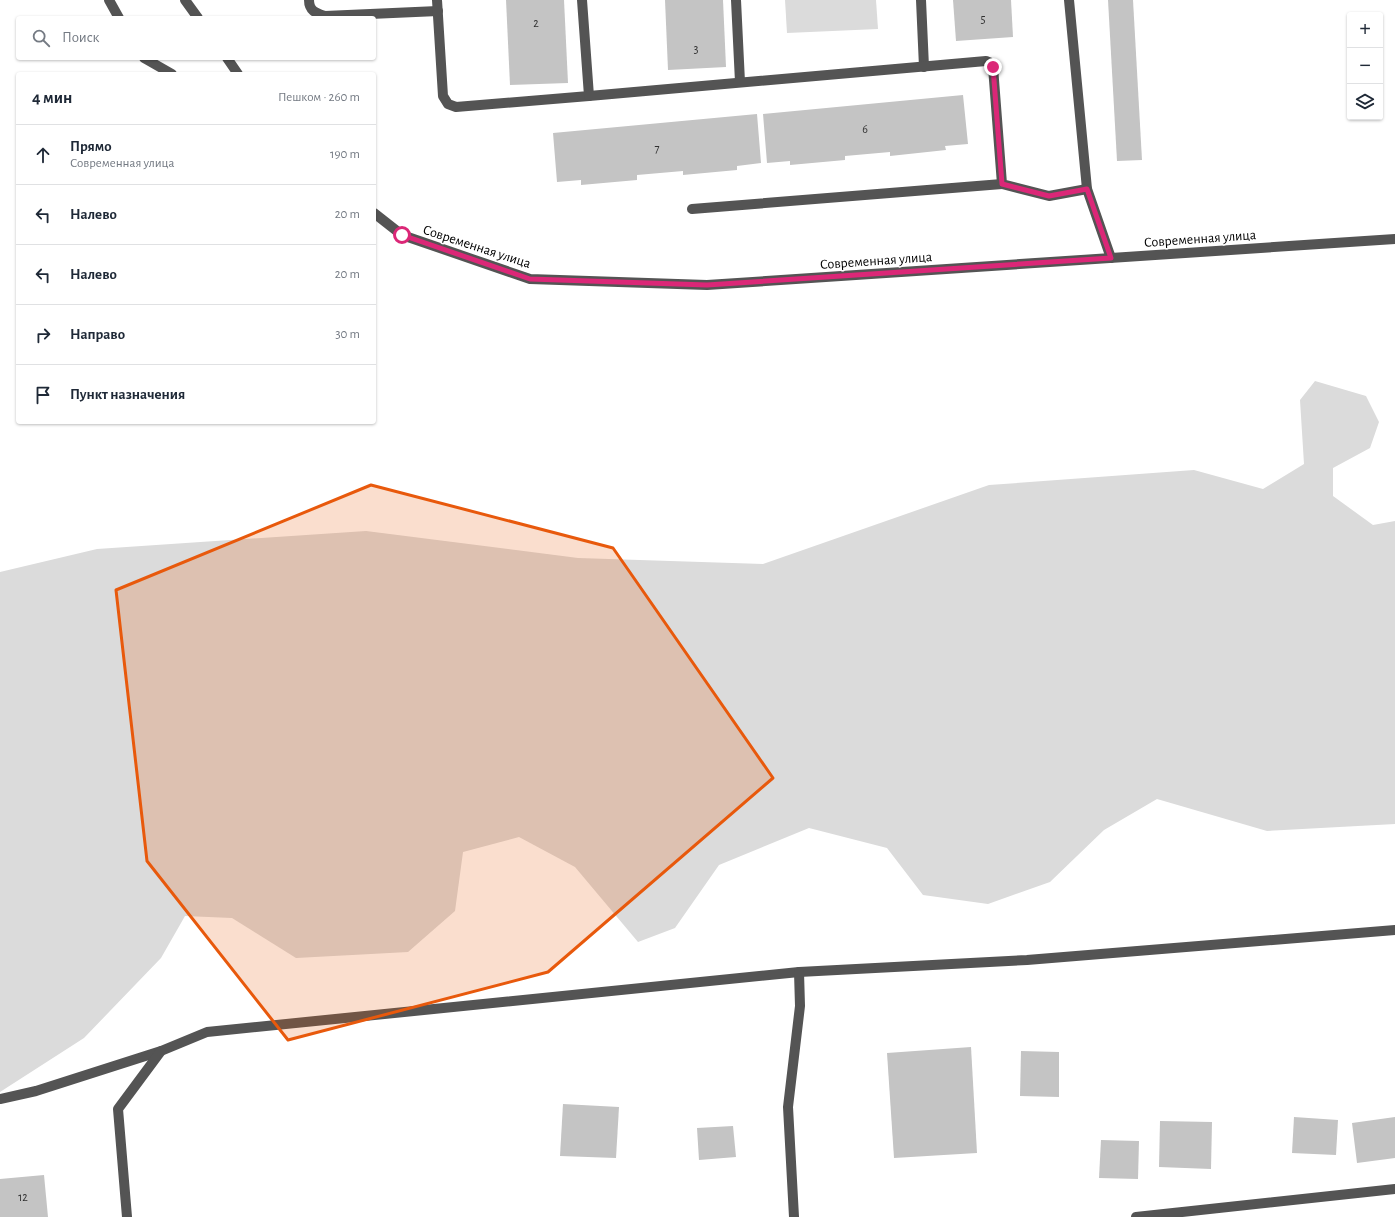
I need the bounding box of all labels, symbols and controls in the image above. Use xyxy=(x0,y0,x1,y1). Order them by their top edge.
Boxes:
map controls xyxy=(1347,12,1383,120)
button: + xyxy=(1347,12,1383,48)
house number: 5 xyxy=(980,13,986,25)
search box xyxy=(16,16,376,60)
house number: 2 xyxy=(533,17,539,29)
icon: search xyxy=(30,27,52,49)
text: Поиск xyxy=(62,30,100,45)
house number: 3 xyxy=(694,43,699,55)
button: − xyxy=(1347,48,1383,84)
route end xyxy=(984,58,1002,76)
button: layers xyxy=(1347,84,1383,120)
text: 4 мин xyxy=(32,89,72,106)
text: Пешком · 260 m xyxy=(278,91,360,104)
house number: 6 xyxy=(862,123,868,135)
text: Прямо xyxy=(70,139,112,154)
house number: 7 xyxy=(654,142,660,154)
icon: ahead xyxy=(32,144,54,166)
text: 190 m xyxy=(330,148,360,161)
text: Современная улица xyxy=(70,157,175,170)
icon: left xyxy=(32,204,54,226)
text: Налево xyxy=(70,207,117,222)
text: 20 m xyxy=(335,208,360,221)
street label: Современная улица xyxy=(421,223,533,271)
route start xyxy=(393,226,411,244)
street label: Современная улица xyxy=(1143,228,1257,250)
street label: Современная улица xyxy=(819,250,933,272)
icon: left xyxy=(32,264,54,286)
text: Налево xyxy=(70,267,117,282)
text: 20 m xyxy=(335,268,360,281)
icon: right xyxy=(32,324,54,346)
text: Направо xyxy=(70,327,125,342)
text: 30 m xyxy=(335,328,360,341)
icon: arrive xyxy=(32,384,54,406)
text: Пункт назначения xyxy=(70,387,185,402)
house number: 12 xyxy=(18,1191,28,1203)

